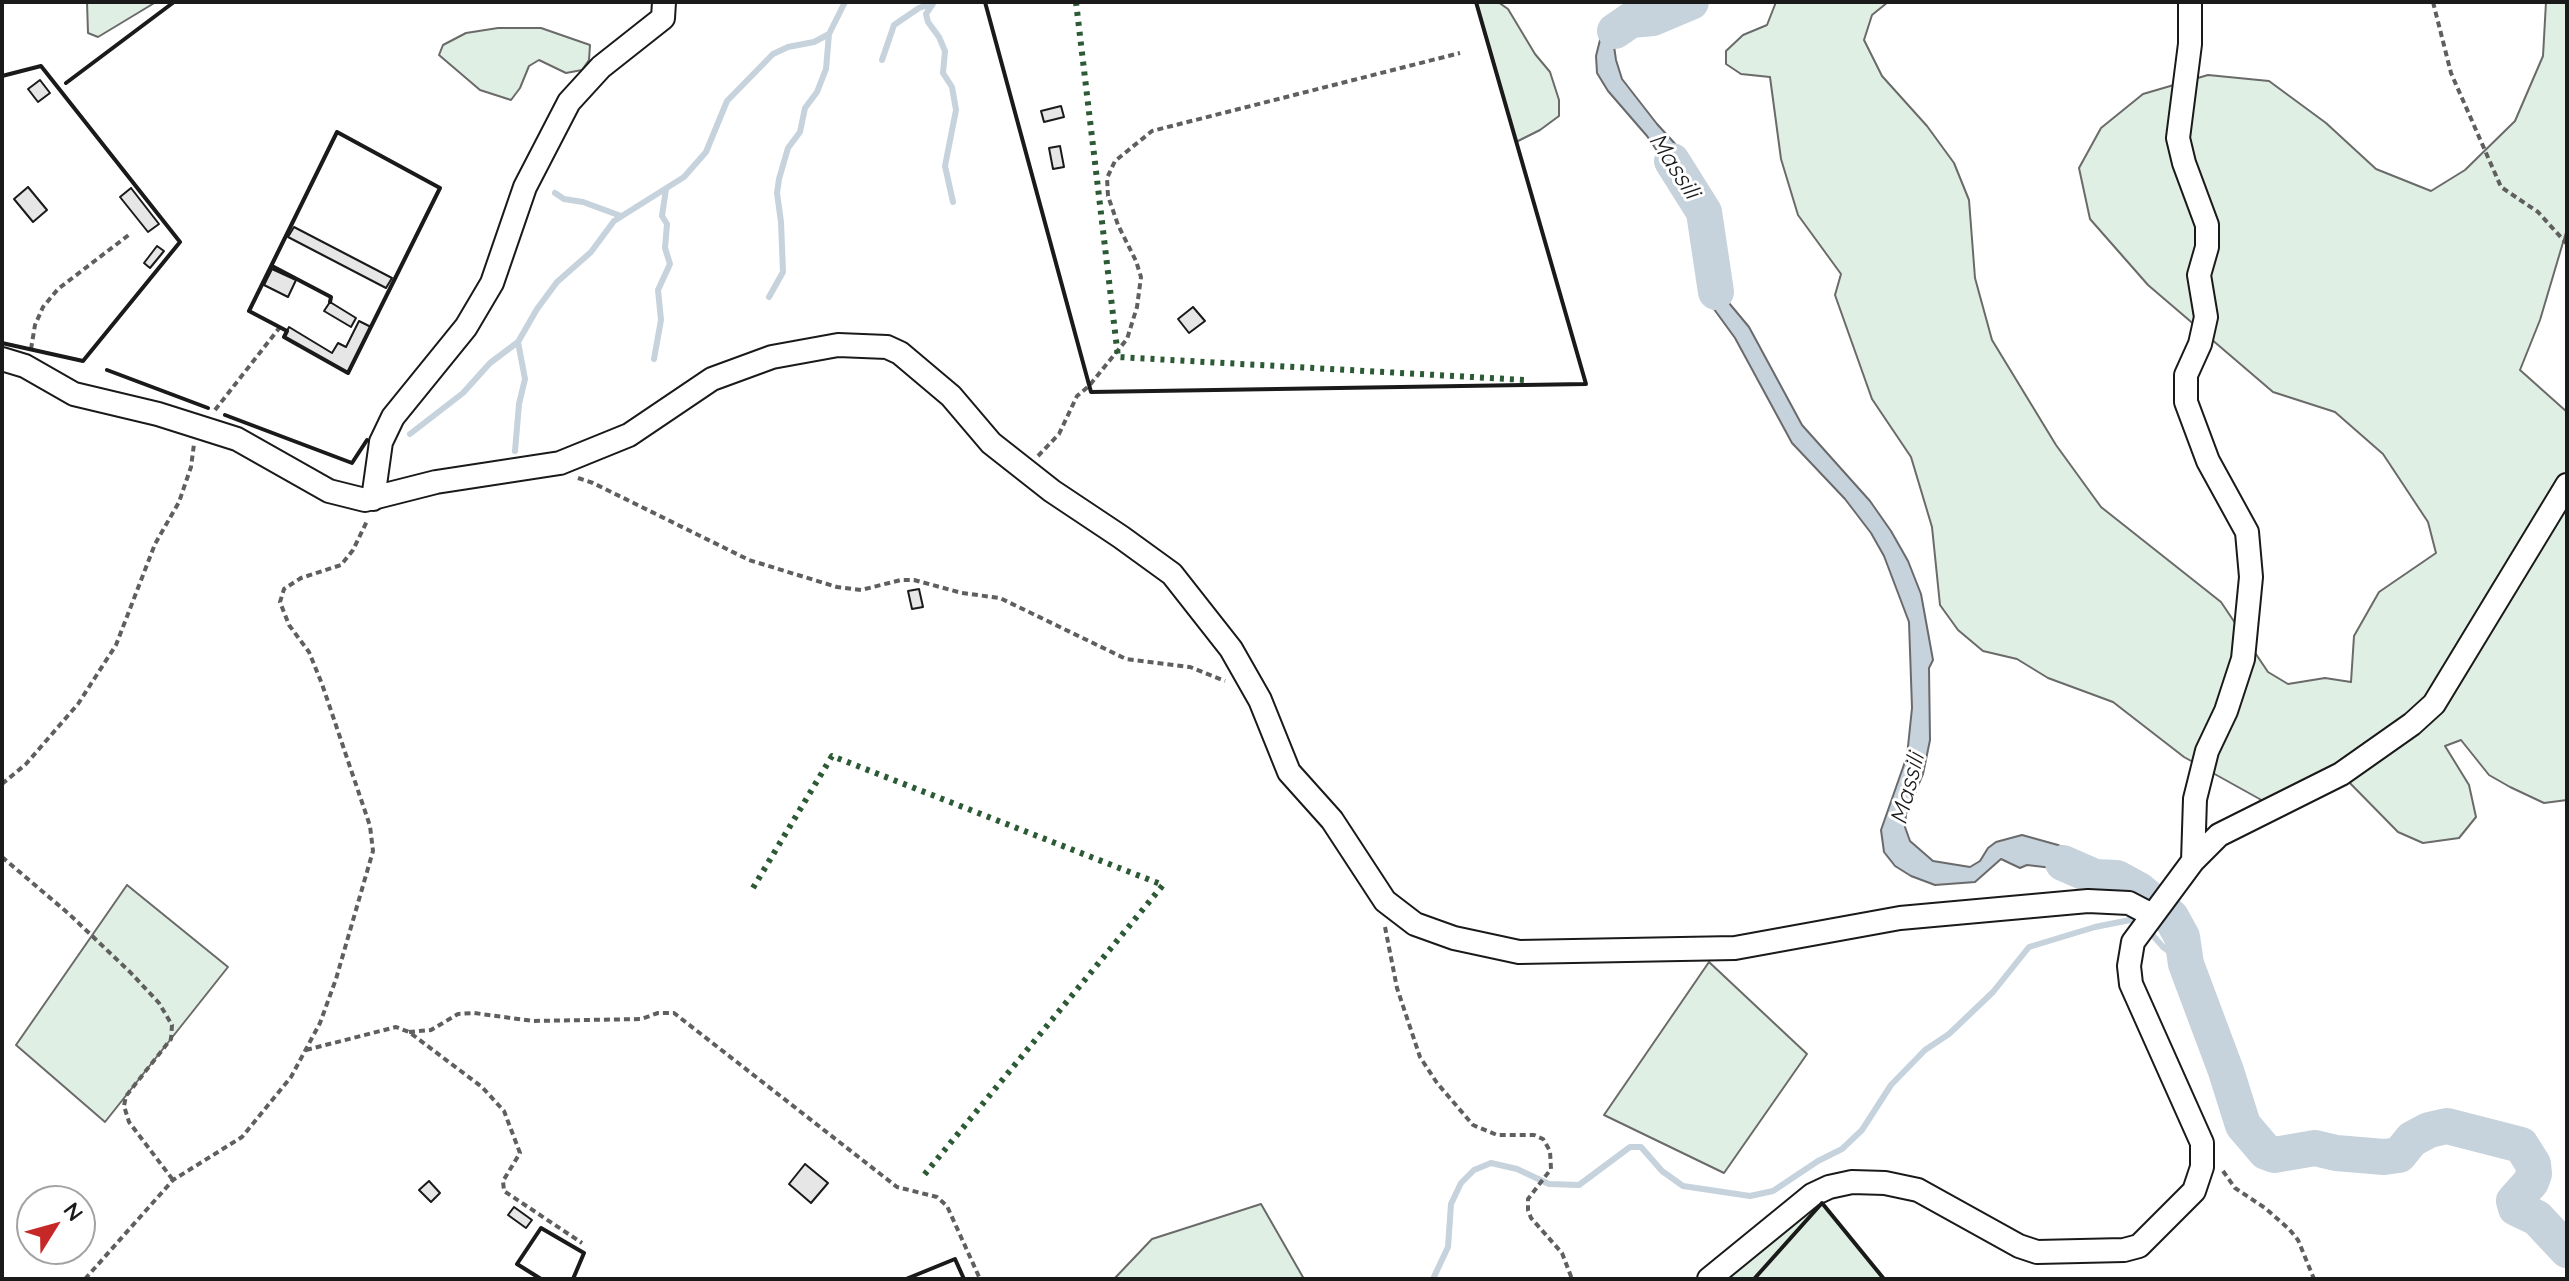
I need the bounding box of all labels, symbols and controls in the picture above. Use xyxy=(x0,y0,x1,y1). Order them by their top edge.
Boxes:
water label: Massili xyxy=(1642,128,1706,204)
water label: Massili xyxy=(1885,750,1931,828)
north arrow xyxy=(16,1185,96,1265)
text: N xyxy=(58,1197,90,1227)

